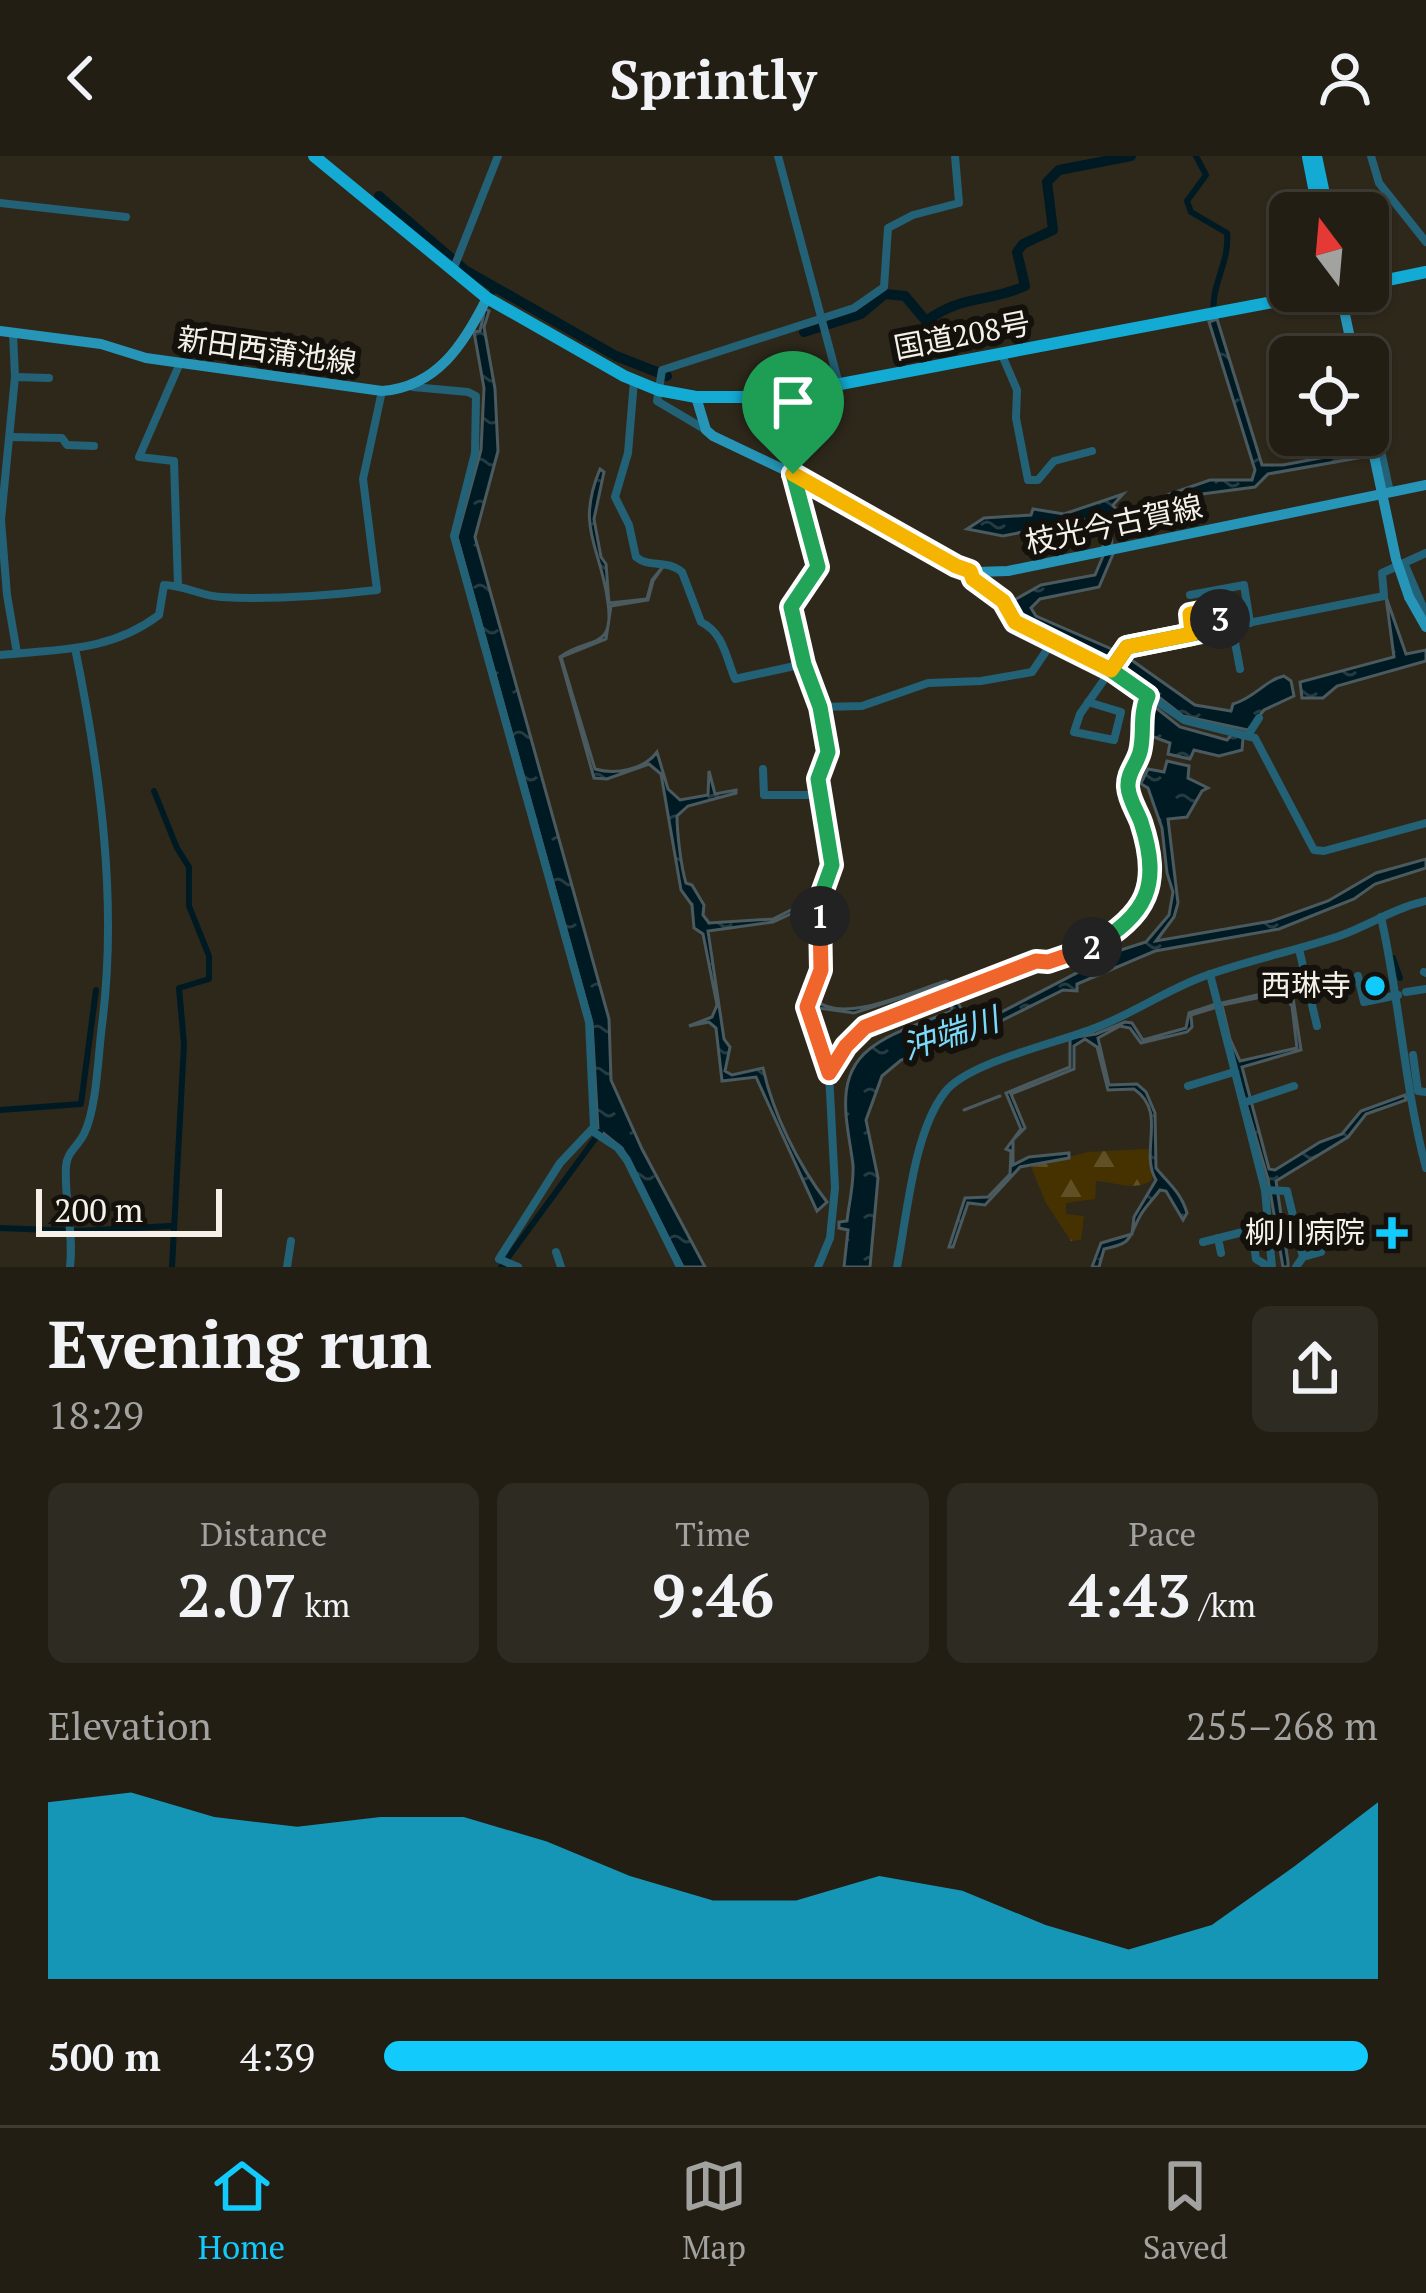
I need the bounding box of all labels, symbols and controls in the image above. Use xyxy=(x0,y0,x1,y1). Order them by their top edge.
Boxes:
text: Sprintly xyxy=(610,43,816,114)
icon: back xyxy=(48,45,114,111)
icon: person xyxy=(1312,45,1378,111)
north arrow xyxy=(1269,192,1389,312)
map controls xyxy=(1269,192,1389,456)
street label: 国道208号 xyxy=(890,302,1033,368)
street label: 新田西蒲池線 xyxy=(175,318,359,382)
button: locate xyxy=(1269,336,1389,456)
pin xyxy=(742,351,844,474)
icon: arrive xyxy=(760,369,826,435)
street label: 枝光今古賀線 xyxy=(1022,486,1206,562)
pin: 3 xyxy=(1190,589,1250,649)
text: 3 xyxy=(1211,597,1229,640)
pin: 1 xyxy=(790,886,850,946)
text: 1 xyxy=(811,894,829,937)
pin: 2 xyxy=(1062,917,1122,977)
text: 2 xyxy=(1083,925,1101,968)
place label: 西琳寺 xyxy=(1261,965,1351,1005)
marker: 西琳寺 xyxy=(1362,973,1388,999)
water label: 沖端川 xyxy=(896,996,1006,1068)
scale bar xyxy=(36,1183,222,1236)
text: 200 m xyxy=(54,1188,143,1231)
place label: 柳川病院 xyxy=(1245,1212,1365,1252)
marker: 柳川病院 xyxy=(1376,1217,1408,1249)
text: Evening run xyxy=(48,1299,432,1387)
button: share xyxy=(1252,1306,1378,1432)
text: 18:29 xyxy=(48,1388,144,1440)
text: Distance xyxy=(200,1512,327,1555)
text: Time xyxy=(675,1512,751,1555)
text: Pace xyxy=(1128,1512,1196,1555)
text: 2.07 xyxy=(177,1555,297,1634)
text: 9:46 xyxy=(652,1555,774,1634)
text: 4:43 xyxy=(1069,1555,1191,1634)
text: km xyxy=(297,1583,350,1626)
text: /km xyxy=(1191,1583,1256,1626)
text: Elevation xyxy=(48,1699,212,1751)
text: 255–268 m xyxy=(1186,1699,1378,1751)
text: 500 m xyxy=(48,2030,161,2082)
text: 4:39 xyxy=(240,2030,315,2082)
tab: Home xyxy=(198,2153,285,2268)
tab: Map xyxy=(681,2153,747,2268)
tab: Saved xyxy=(1143,2153,1228,2268)

